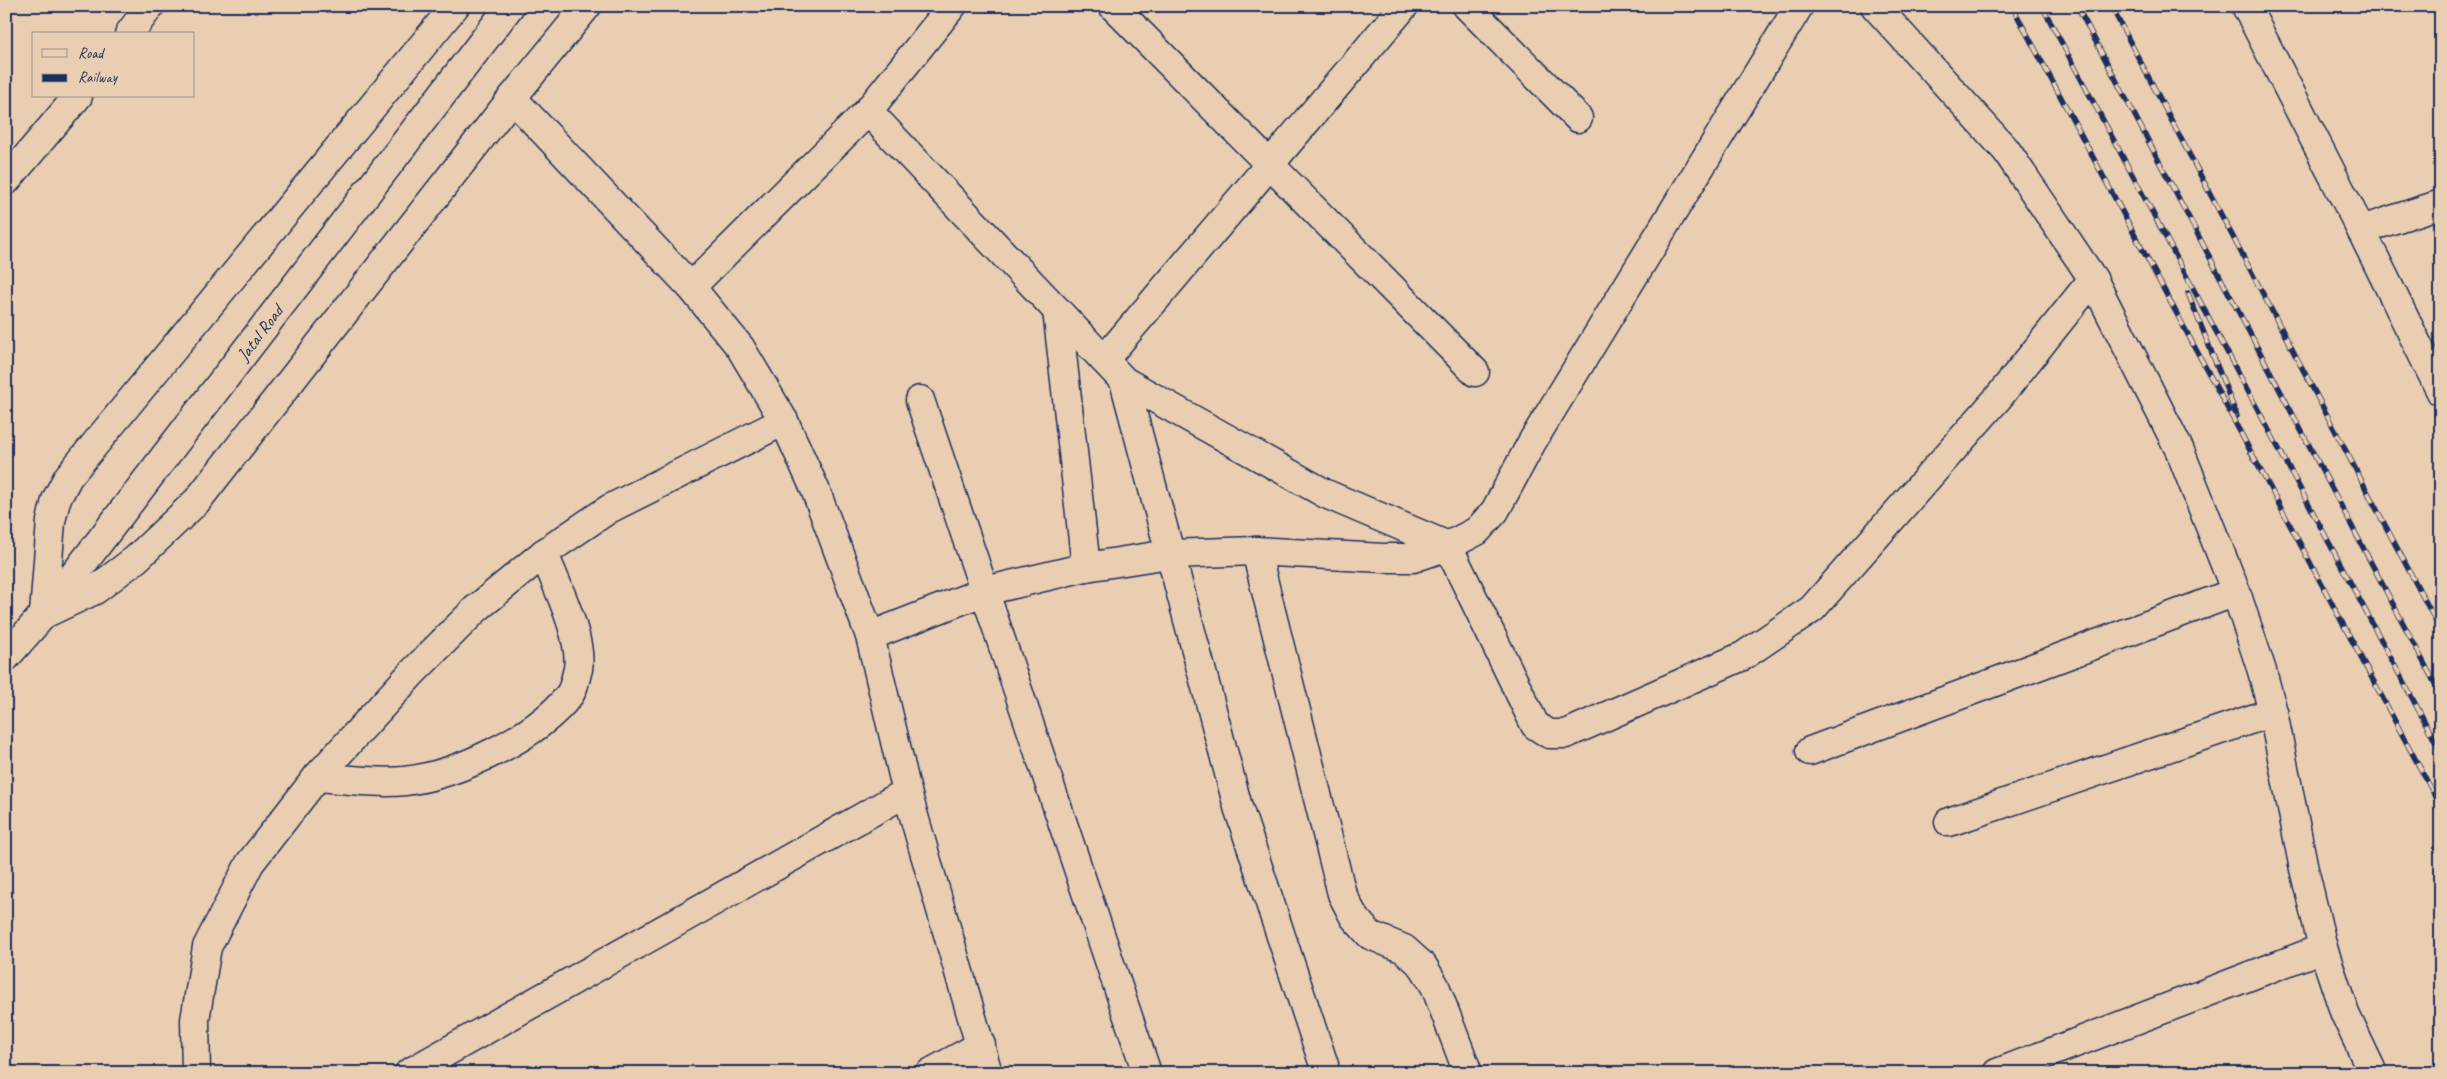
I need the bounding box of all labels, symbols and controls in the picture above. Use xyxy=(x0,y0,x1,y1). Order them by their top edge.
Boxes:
legend xyxy=(32,32,195,98)
text: Road xyxy=(78,44,105,63)
text: Railway xyxy=(78,68,119,87)
street label: Jatal Road xyxy=(231,298,290,366)

